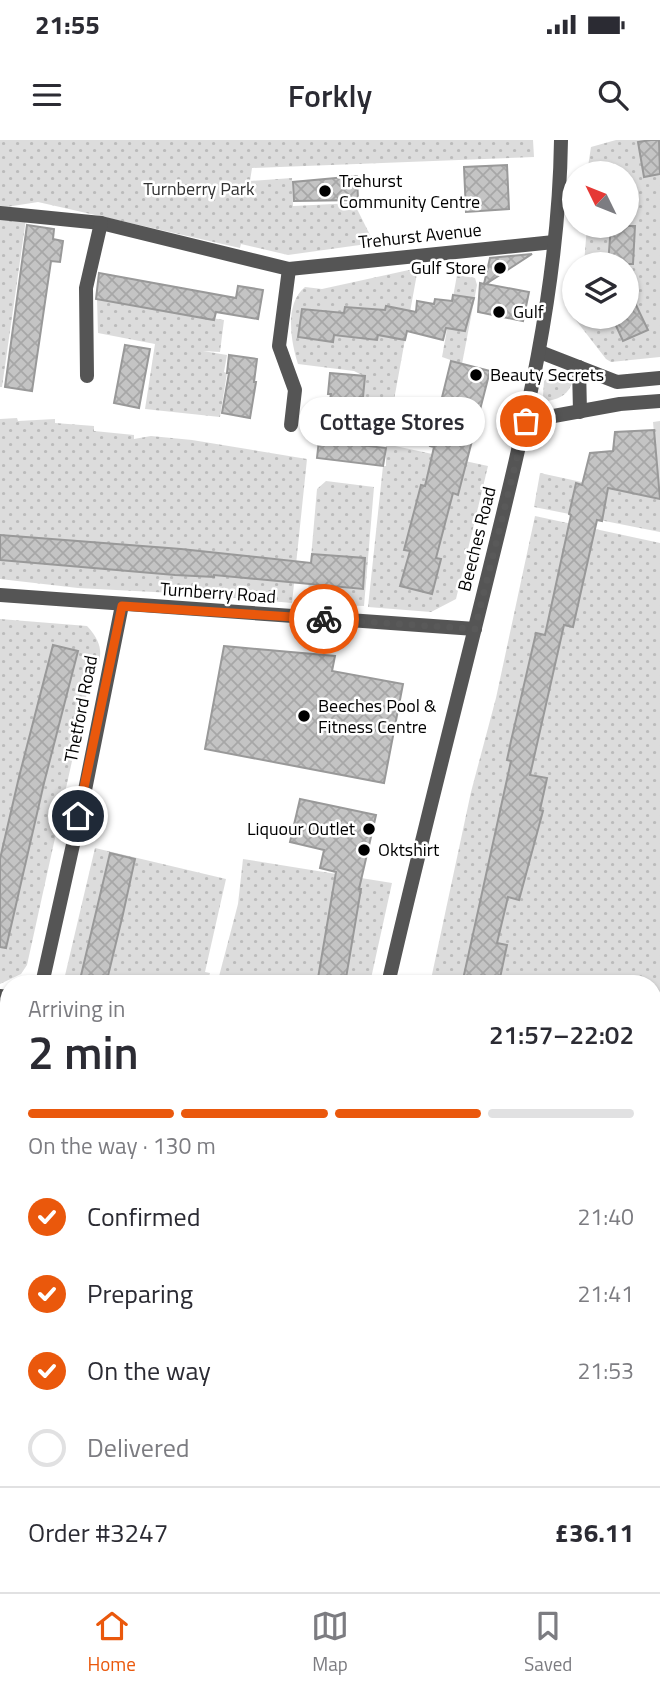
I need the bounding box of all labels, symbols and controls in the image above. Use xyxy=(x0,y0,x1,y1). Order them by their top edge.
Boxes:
text: 21:55 xyxy=(35,5,100,44)
text: Forkly xyxy=(288,71,372,119)
icon: menu xyxy=(28,76,66,114)
icon: search xyxy=(594,76,632,114)
north arrow xyxy=(562,161,639,238)
map controls xyxy=(562,161,639,329)
place label: Trehurst Community Centre xyxy=(339,167,480,215)
park label: Turnberry Park xyxy=(143,175,255,202)
marker: Trehurst Community Centre xyxy=(317,183,333,199)
street label: Trehurst Avenue xyxy=(357,216,483,255)
button: layers xyxy=(562,252,639,329)
place label: Gulf Store xyxy=(411,254,486,281)
marker: Gulf Store xyxy=(492,260,508,276)
place label: Gulf xyxy=(513,298,544,325)
marker: Gulf xyxy=(491,304,507,320)
place label: Beauty Secrets xyxy=(490,361,604,388)
marker: Beauty Secrets xyxy=(468,367,484,383)
pin xyxy=(496,391,556,451)
callout: Cottage Stores xyxy=(298,396,484,446)
icon: bag xyxy=(507,402,545,440)
text: Cottage Stores xyxy=(320,404,464,439)
street label: Beeches Road xyxy=(450,484,503,594)
street label: Turnberry Road xyxy=(159,575,277,610)
courier xyxy=(289,584,359,654)
icon: bike xyxy=(305,600,343,638)
street label: Thetford Road xyxy=(57,653,104,765)
place label: Beeches Pool & Fitness Centre xyxy=(318,692,437,740)
marker: Beeches Pool & Fitness Centre xyxy=(296,708,312,724)
pin xyxy=(48,786,108,846)
icon: home xyxy=(59,797,97,835)
place label: Liquour Outlet xyxy=(247,815,356,842)
marker: Liquour Outlet xyxy=(361,821,377,837)
place label: Oktshirt xyxy=(378,836,440,863)
marker: Oktshirt xyxy=(356,842,372,858)
text: Arriving in xyxy=(28,991,125,1026)
text: 21:57–22:02 xyxy=(489,1015,634,1054)
text: 2 min xyxy=(28,1017,139,1087)
text: On the way · 130 m xyxy=(28,1128,216,1163)
text: Confirmed xyxy=(87,1197,201,1236)
icon: check xyxy=(28,1198,66,1236)
text: 21:40 xyxy=(577,1199,634,1234)
text: Preparing xyxy=(87,1274,193,1313)
icon: check xyxy=(28,1275,66,1313)
text: 21:41 xyxy=(577,1276,634,1311)
text: On the way xyxy=(87,1351,211,1390)
icon: check xyxy=(28,1352,66,1390)
text: 21:53 xyxy=(577,1353,634,1388)
text: Delivered xyxy=(87,1428,190,1467)
text: Order #3247 xyxy=(28,1513,168,1552)
text: £36.11 xyxy=(555,1513,634,1552)
tab: Home xyxy=(88,1607,136,1678)
tab: Map xyxy=(311,1607,349,1678)
tab: Saved xyxy=(524,1607,572,1678)

